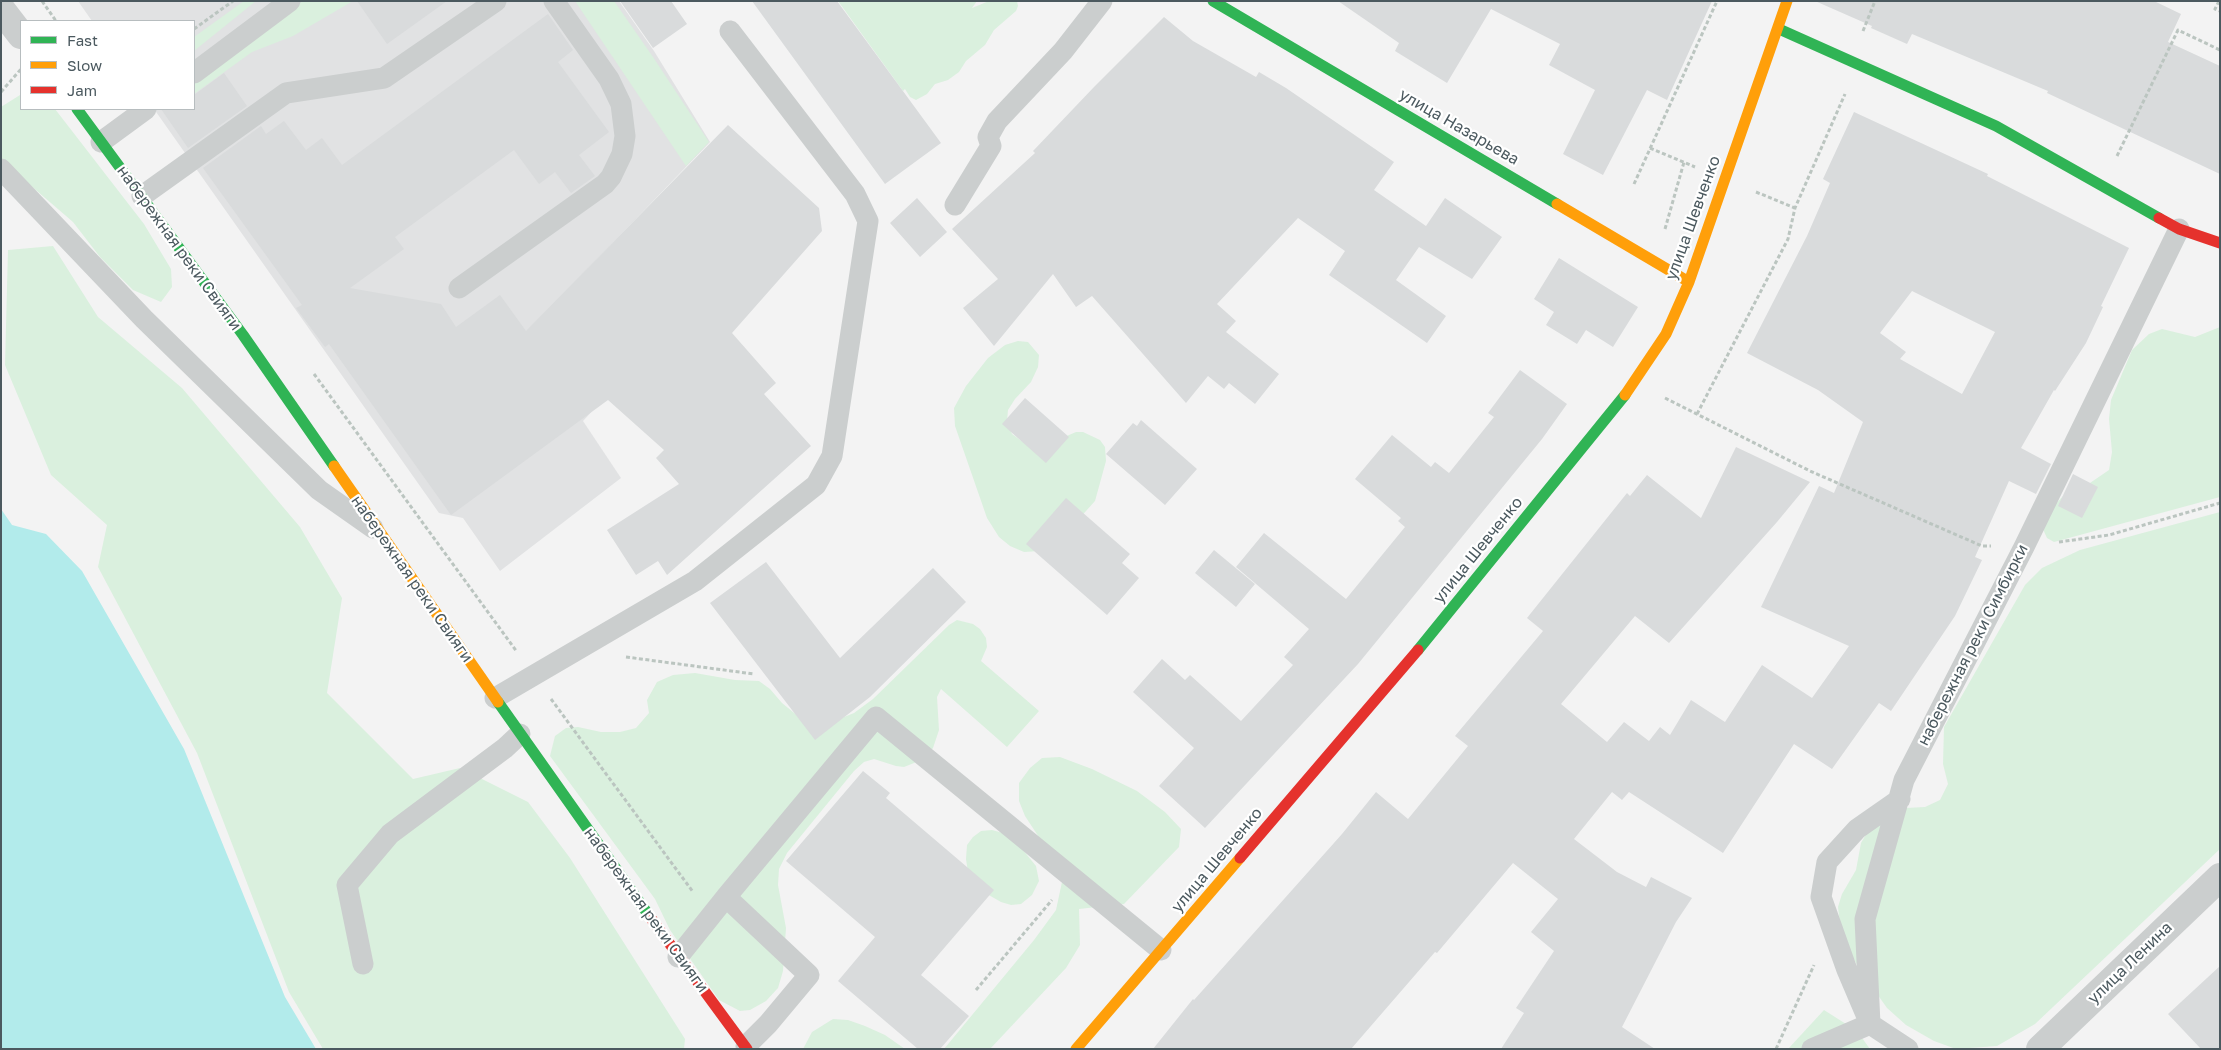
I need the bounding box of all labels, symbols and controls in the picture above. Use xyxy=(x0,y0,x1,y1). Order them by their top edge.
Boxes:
legend xyxy=(20,20,195,110)
text: Fast xyxy=(67,31,98,49)
text: Slow xyxy=(67,56,102,74)
text: Jam xyxy=(67,81,97,99)
street label: улица Назарьева xyxy=(1396,85,1522,169)
street label: улица Шевченко xyxy=(1662,153,1724,283)
street label: набережная реки Свияги xyxy=(113,162,245,334)
street label: набережная реки Свияги xyxy=(347,492,477,666)
street label: улица Шевченко xyxy=(1429,493,1527,607)
street label: набережная реки Симбирки xyxy=(1914,541,2032,749)
street label: улица Шевченко xyxy=(1168,804,1266,916)
street label: набережная реки Свияги xyxy=(580,824,712,996)
street label: улица Ленина xyxy=(2084,918,2176,1008)

